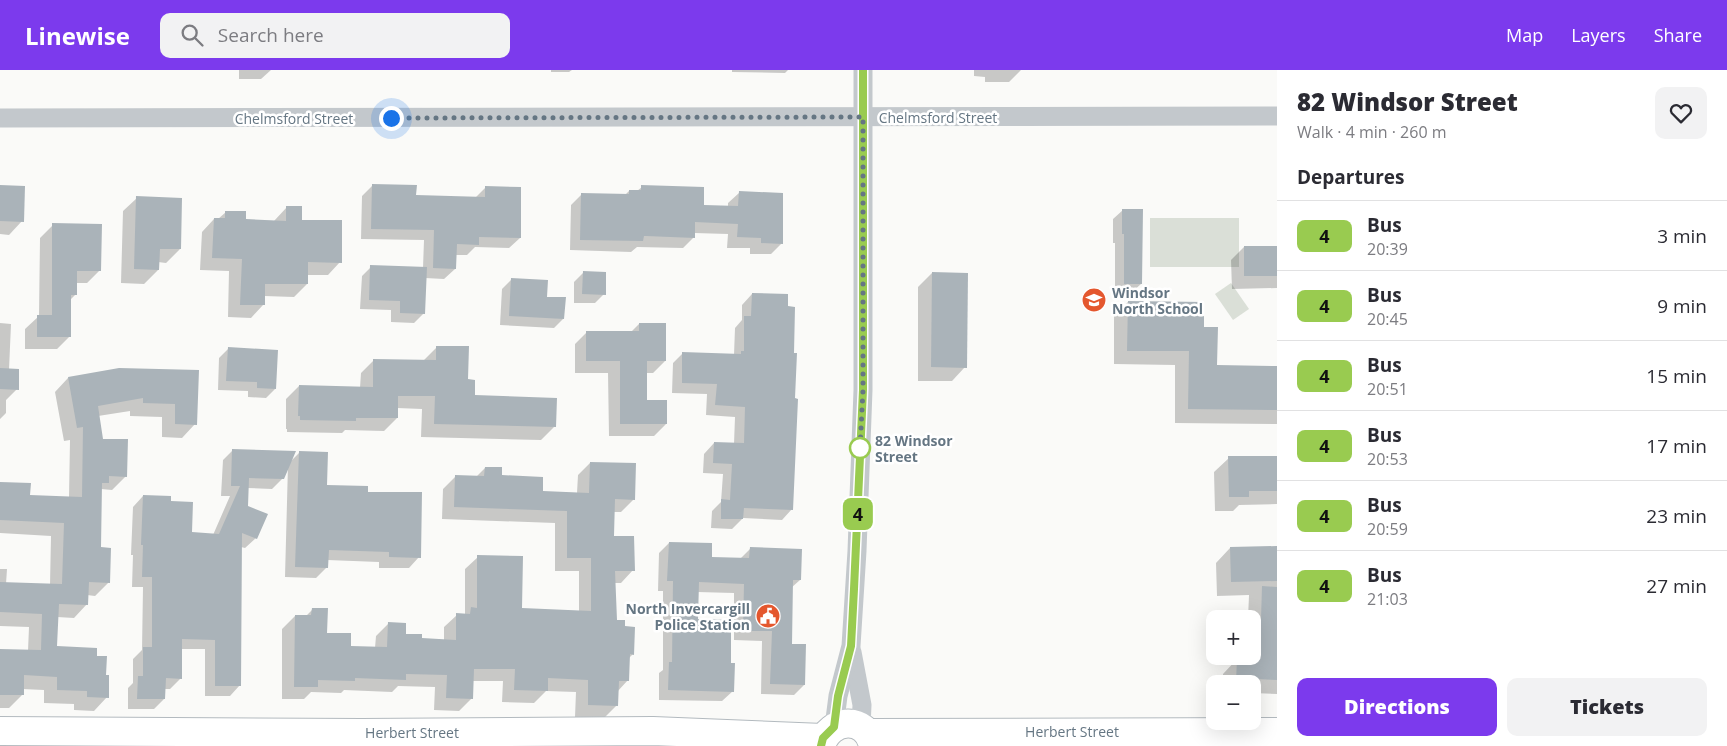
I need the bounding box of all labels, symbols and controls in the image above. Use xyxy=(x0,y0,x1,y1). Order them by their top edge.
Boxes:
search box xyxy=(160,13,510,58)
text: Linewise xyxy=(25,19,130,52)
icon: search xyxy=(178,21,206,49)
text: Search here xyxy=(218,22,324,48)
text: Map xyxy=(1506,23,1543,47)
text: Layers xyxy=(1571,23,1626,47)
text: Share xyxy=(1654,23,1702,47)
text: 82 Windsor Street xyxy=(1297,85,1518,118)
button: heart xyxy=(1655,87,1707,139)
your location xyxy=(379,106,404,131)
street label: Chelmsford Street xyxy=(879,108,997,127)
street label: Chelmsford Street xyxy=(235,109,353,128)
text: Walk · 4 min · 260 m xyxy=(1297,121,1447,143)
text: Departures xyxy=(1297,164,1404,190)
text: Bus xyxy=(1367,212,1402,238)
text: 3 min xyxy=(1657,223,1707,249)
text: 4 xyxy=(1319,224,1330,248)
text: 20:39 xyxy=(1367,238,1408,260)
text: Bus xyxy=(1367,282,1402,308)
place label: Windsor North School xyxy=(1112,283,1203,318)
school or university icon: Windsor North School xyxy=(1081,287,1107,313)
text: 9 min xyxy=(1657,293,1707,319)
text: 4 xyxy=(1319,294,1330,318)
text: 20:45 xyxy=(1367,308,1408,330)
text: Bus xyxy=(1367,352,1402,378)
text: 15 min xyxy=(1646,363,1707,389)
text: 4 xyxy=(1319,364,1330,388)
text: 20:51 xyxy=(1367,378,1408,400)
text: Bus xyxy=(1367,422,1402,448)
place label: 82 Windsor Street xyxy=(875,431,953,466)
text: 17 min xyxy=(1646,433,1707,459)
text: 4 xyxy=(1319,434,1330,458)
marker: 82 Windsor Street xyxy=(849,437,871,459)
text: 20:53 xyxy=(1367,448,1408,470)
text: Bus xyxy=(1367,492,1402,518)
line badge: 4 xyxy=(842,498,874,530)
text: 4 xyxy=(853,502,863,526)
text: 23 min xyxy=(1646,503,1707,529)
text: 4 xyxy=(1319,504,1330,528)
text: 20:59 xyxy=(1367,518,1408,540)
text: Bus xyxy=(1367,562,1402,588)
text: 27 min xyxy=(1646,573,1707,599)
text: 4 xyxy=(1319,574,1330,598)
text: 21:03 xyxy=(1367,588,1408,610)
place label: North Invercargill Police Station xyxy=(626,599,750,634)
public building icon: North Invercargill Police Station xyxy=(755,603,781,629)
map controls xyxy=(1206,610,1261,730)
button: + xyxy=(1206,610,1261,665)
button: − xyxy=(1206,675,1261,730)
button: Directions xyxy=(1297,678,1497,736)
button: Tickets xyxy=(1507,678,1707,736)
street label: Herbert Street xyxy=(1025,722,1119,741)
street label: Herbert Street xyxy=(365,723,459,742)

